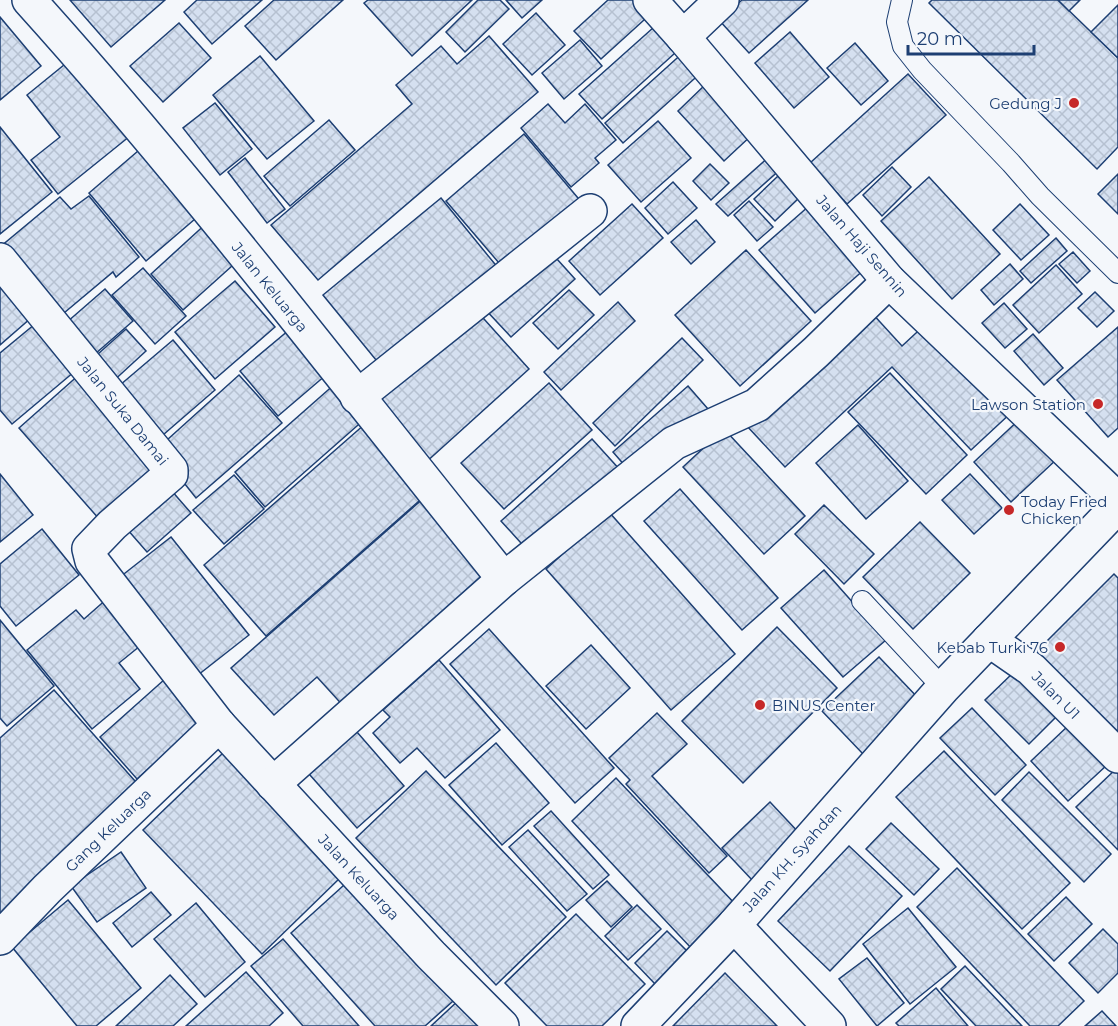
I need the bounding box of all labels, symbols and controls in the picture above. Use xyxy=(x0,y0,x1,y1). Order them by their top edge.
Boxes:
scale bar xyxy=(908,18,1034,56)
text: 20 m xyxy=(917,28,963,50)
place label: Gedung J xyxy=(989,94,1062,113)
marker: Gedung J xyxy=(1067,96,1081,110)
street label: Jalan Haji Sennin xyxy=(812,190,912,301)
street label: Jalan Keluarga xyxy=(227,237,312,336)
street label: Jalan Suka Damai xyxy=(73,352,173,469)
place label: Lawson Station xyxy=(971,395,1086,414)
marker: Lawson Station xyxy=(1091,397,1105,411)
place label: Today Fried Chicken xyxy=(1021,492,1108,528)
marker: Today Fried Chicken xyxy=(1002,503,1016,517)
place label: Kebab Turki 76 xyxy=(937,638,1048,657)
marker: Kebab Turki 76 xyxy=(1053,640,1067,654)
street label: Jalan U1 xyxy=(1027,666,1084,723)
place label: BINUS Center xyxy=(772,696,875,715)
marker: BINUS Center xyxy=(753,698,767,712)
street label: Gang Keluarga xyxy=(61,784,155,876)
street label: Jalan KH. Syahdan xyxy=(738,800,845,917)
street label: Jalan Keluarga xyxy=(314,829,404,924)

